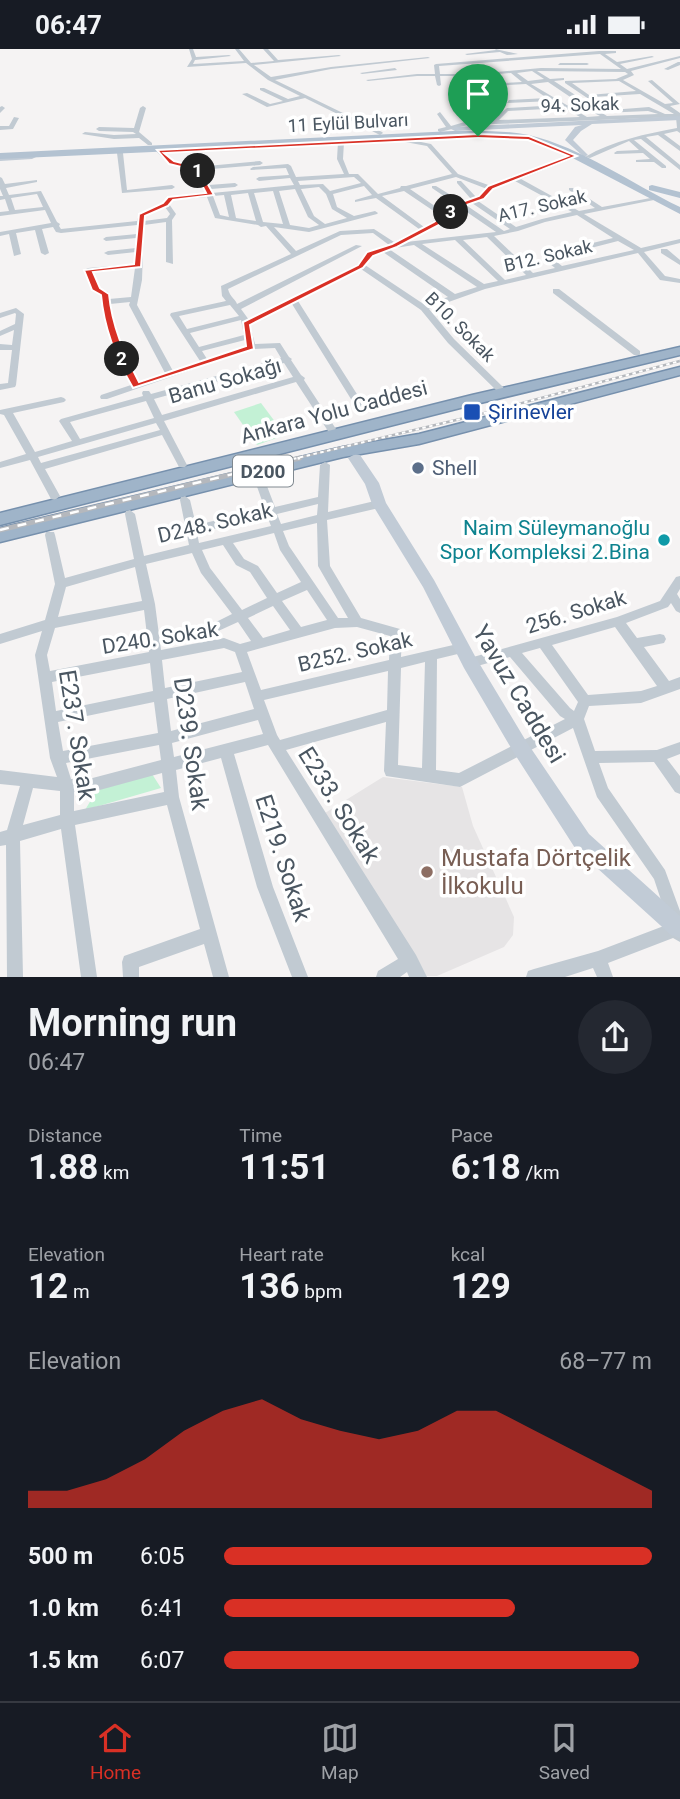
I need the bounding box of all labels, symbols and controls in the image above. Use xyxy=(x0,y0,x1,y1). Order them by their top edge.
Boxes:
text: 06:47 xyxy=(35,10,102,40)
pin xyxy=(448,64,508,136)
icon: arrive xyxy=(459,75,497,113)
street label: 94. Sokak xyxy=(540,93,620,116)
street label: 11 Eylül Bulvarı xyxy=(287,109,409,136)
pin: 1 xyxy=(180,153,216,189)
text: 1 xyxy=(192,159,203,182)
street label: A17. Sokak xyxy=(496,185,589,226)
pin: 3 xyxy=(434,195,468,229)
text: 3 xyxy=(445,200,456,223)
street label: B12. Sokak xyxy=(502,235,595,276)
street label: B10. Sokak xyxy=(421,288,500,366)
pin: 2 xyxy=(104,341,140,377)
text: 2 xyxy=(116,347,127,370)
street label: Banu Sokağı xyxy=(166,353,284,409)
street label: Ankara Yolu Caddesi xyxy=(238,376,430,448)
place label: Şirinevler xyxy=(488,400,574,424)
marker: Şirinevler xyxy=(462,402,482,422)
road number: D200 xyxy=(233,455,293,487)
place label: Shell xyxy=(432,456,477,480)
marker: Shell xyxy=(410,460,426,476)
street label: D248. Sokak xyxy=(155,498,275,548)
place label: Naim Süleymanoğlu Spor Kompleksi 2.Bina xyxy=(440,516,650,564)
marker: Naim Süleymanoğlu Spor Kompleksi 2.Bina xyxy=(656,532,672,548)
street label: 256. Sokak xyxy=(523,585,629,639)
street label: D240. Sokak xyxy=(100,617,220,659)
street label: Yavuz Caddesi xyxy=(467,620,571,768)
street label: B252. Sokak xyxy=(296,627,415,677)
street label: E237. Sokak xyxy=(53,668,101,803)
street label: D239. Sokak xyxy=(168,676,214,813)
street label: E233. Sokak xyxy=(292,742,386,869)
street label: E219. Sokak xyxy=(249,791,317,926)
place label: Mustafa Dörtçelik İlkokulu xyxy=(441,844,632,900)
marker: Mustafa Dörtçelik İlkokulu xyxy=(419,864,435,880)
button: share xyxy=(578,1000,652,1074)
text: Morning run xyxy=(28,1001,237,1045)
text: 06:47 xyxy=(28,1049,85,1076)
text: Distance xyxy=(28,1124,102,1147)
text: Time xyxy=(239,1124,282,1147)
text: Pace xyxy=(451,1124,493,1147)
text: 1.88 xyxy=(28,1147,98,1188)
text: 11:51 xyxy=(239,1147,330,1188)
text: 6:18 xyxy=(451,1147,521,1188)
text: km xyxy=(98,1161,129,1184)
text: /km xyxy=(521,1161,560,1184)
text: Elevation xyxy=(28,1243,105,1266)
text: Heart rate xyxy=(239,1243,324,1266)
text: kcal xyxy=(451,1243,485,1266)
text: 12 xyxy=(28,1266,68,1307)
text: 136 xyxy=(239,1266,300,1307)
text: 129 xyxy=(451,1266,511,1307)
text: m xyxy=(68,1280,90,1303)
text: bpm xyxy=(300,1280,342,1303)
text: Elevation xyxy=(28,1348,121,1375)
text: 68–77 m xyxy=(559,1348,652,1375)
text: 500 m xyxy=(28,1543,93,1570)
text: 6:05 xyxy=(140,1543,184,1570)
text: 1.0 km xyxy=(28,1595,99,1622)
text: 6:41 xyxy=(140,1595,184,1622)
text: 1.5 km xyxy=(28,1647,99,1674)
text: 6:07 xyxy=(140,1647,184,1674)
tab: Home xyxy=(90,1719,141,1784)
tab: Map xyxy=(321,1719,359,1784)
tab: Saved xyxy=(539,1719,590,1784)

